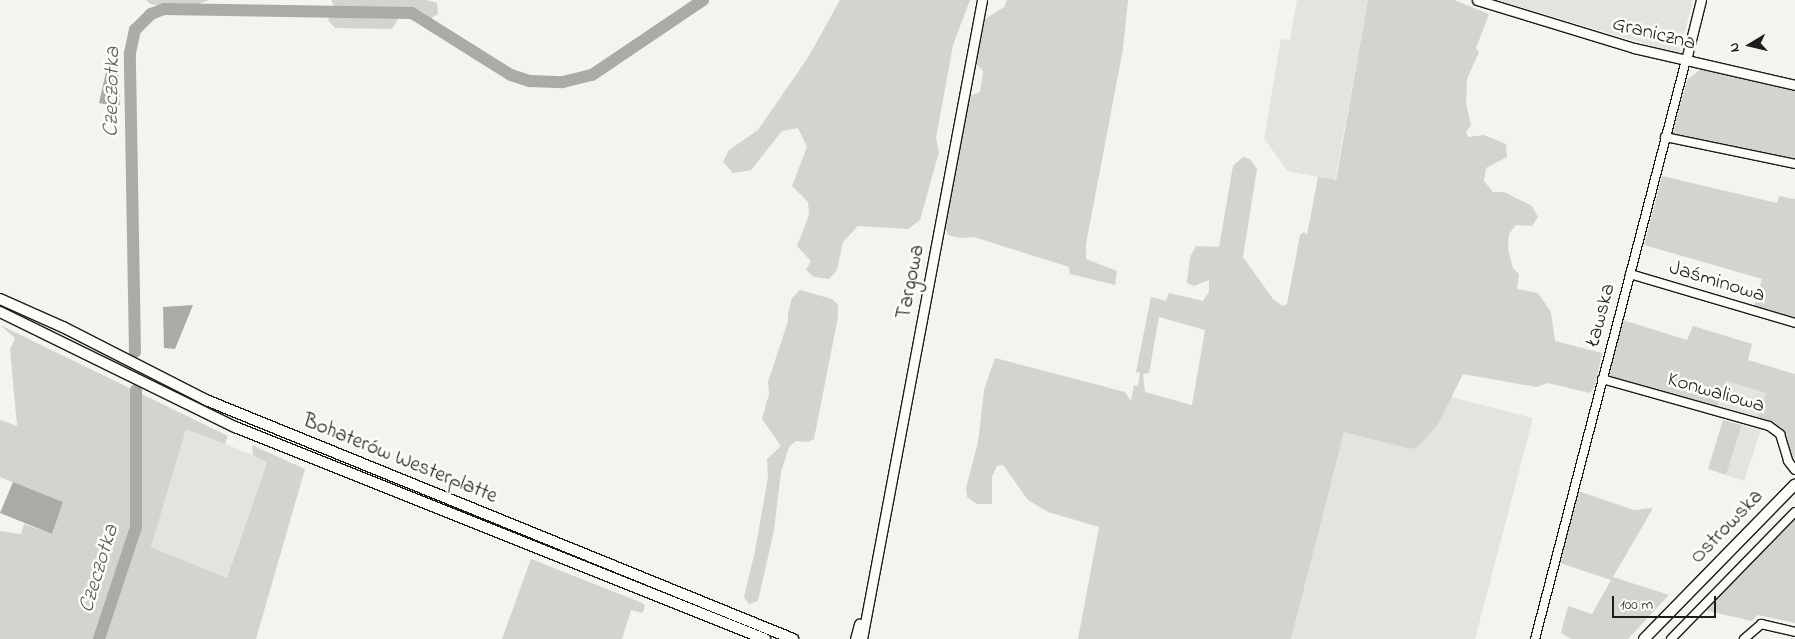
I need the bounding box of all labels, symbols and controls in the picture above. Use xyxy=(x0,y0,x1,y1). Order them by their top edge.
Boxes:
street label: Graniczna xyxy=(1610,11,1698,57)
north arrow xyxy=(1725,20,1775,70)
text: N xyxy=(1724,41,1746,54)
water label: Czeczotka xyxy=(99,47,127,137)
street label: Targowa xyxy=(891,243,931,321)
street label: Jaśminowa xyxy=(1666,256,1768,308)
street label: Ławska xyxy=(1581,281,1621,349)
street label: Konwaliowa xyxy=(1665,367,1767,419)
street label: Bohaterów Westerplatte xyxy=(299,409,501,509)
street label: Ostrowska xyxy=(1685,484,1769,570)
water label: Czeczotka xyxy=(74,522,126,616)
scale bar xyxy=(1615,586,1719,618)
text: 100 m xyxy=(1620,594,1653,616)

